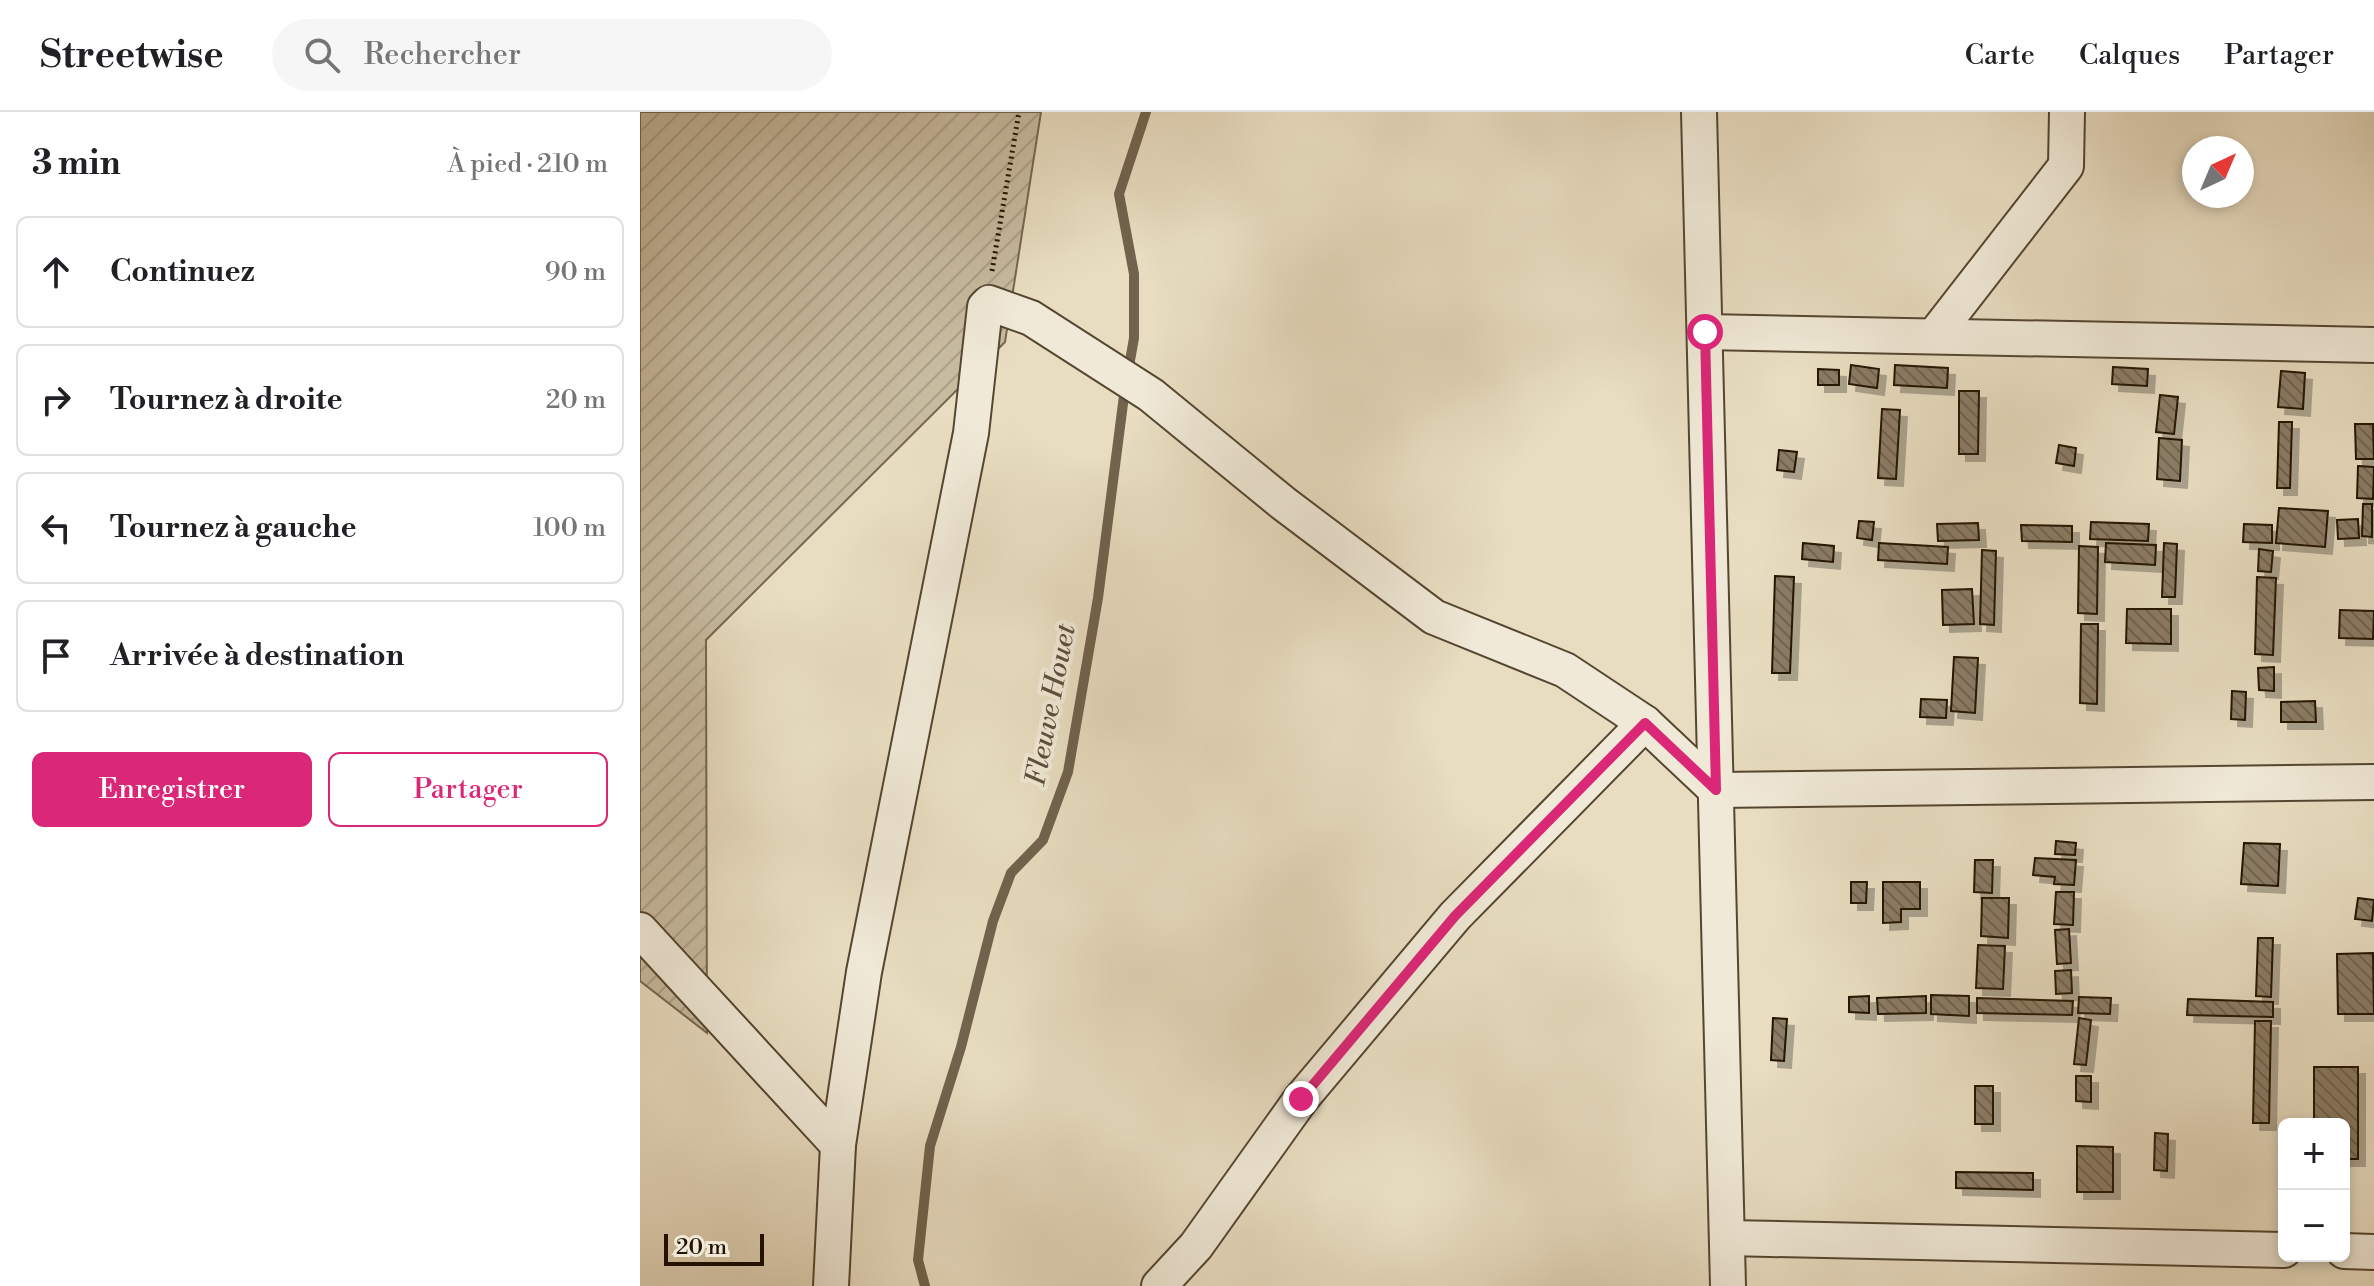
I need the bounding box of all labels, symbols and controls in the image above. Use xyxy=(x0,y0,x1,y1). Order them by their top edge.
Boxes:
search box xyxy=(272,19,832,91)
text: Streetwise xyxy=(40,32,224,79)
icon: search xyxy=(300,33,344,77)
text: Rechercher xyxy=(364,36,521,74)
text: Carte xyxy=(1965,38,2035,73)
text: Calques xyxy=(2079,38,2180,73)
text: Partager xyxy=(2224,38,2334,73)
north arrow xyxy=(2182,136,2254,208)
text: 3 min xyxy=(32,143,121,185)
text: À pied · 210 m xyxy=(447,148,608,180)
icon: ahead xyxy=(34,250,78,294)
text: Continuez xyxy=(110,253,255,291)
text: 90 m xyxy=(545,256,606,288)
route start xyxy=(1687,314,1723,350)
icon: right xyxy=(34,378,78,422)
text: Tournez à droite xyxy=(110,381,343,419)
text: 20 m xyxy=(546,384,606,416)
icon: left xyxy=(34,506,78,550)
text: Tournez à gauche xyxy=(110,509,357,547)
text: 100 m xyxy=(533,512,606,544)
water label: Fleuve Houet xyxy=(1018,621,1084,789)
icon: arrive xyxy=(34,634,78,678)
text: Arrivée à destination xyxy=(110,637,404,675)
button: Enregistrer xyxy=(32,752,312,827)
button: Partager xyxy=(328,752,608,827)
route end xyxy=(1283,1081,1319,1117)
map controls xyxy=(2278,1118,2350,1262)
button: + xyxy=(2278,1118,2350,1190)
button: − xyxy=(2278,1190,2350,1262)
scale bar xyxy=(664,1230,764,1266)
text: 20 m xyxy=(676,1234,727,1261)

